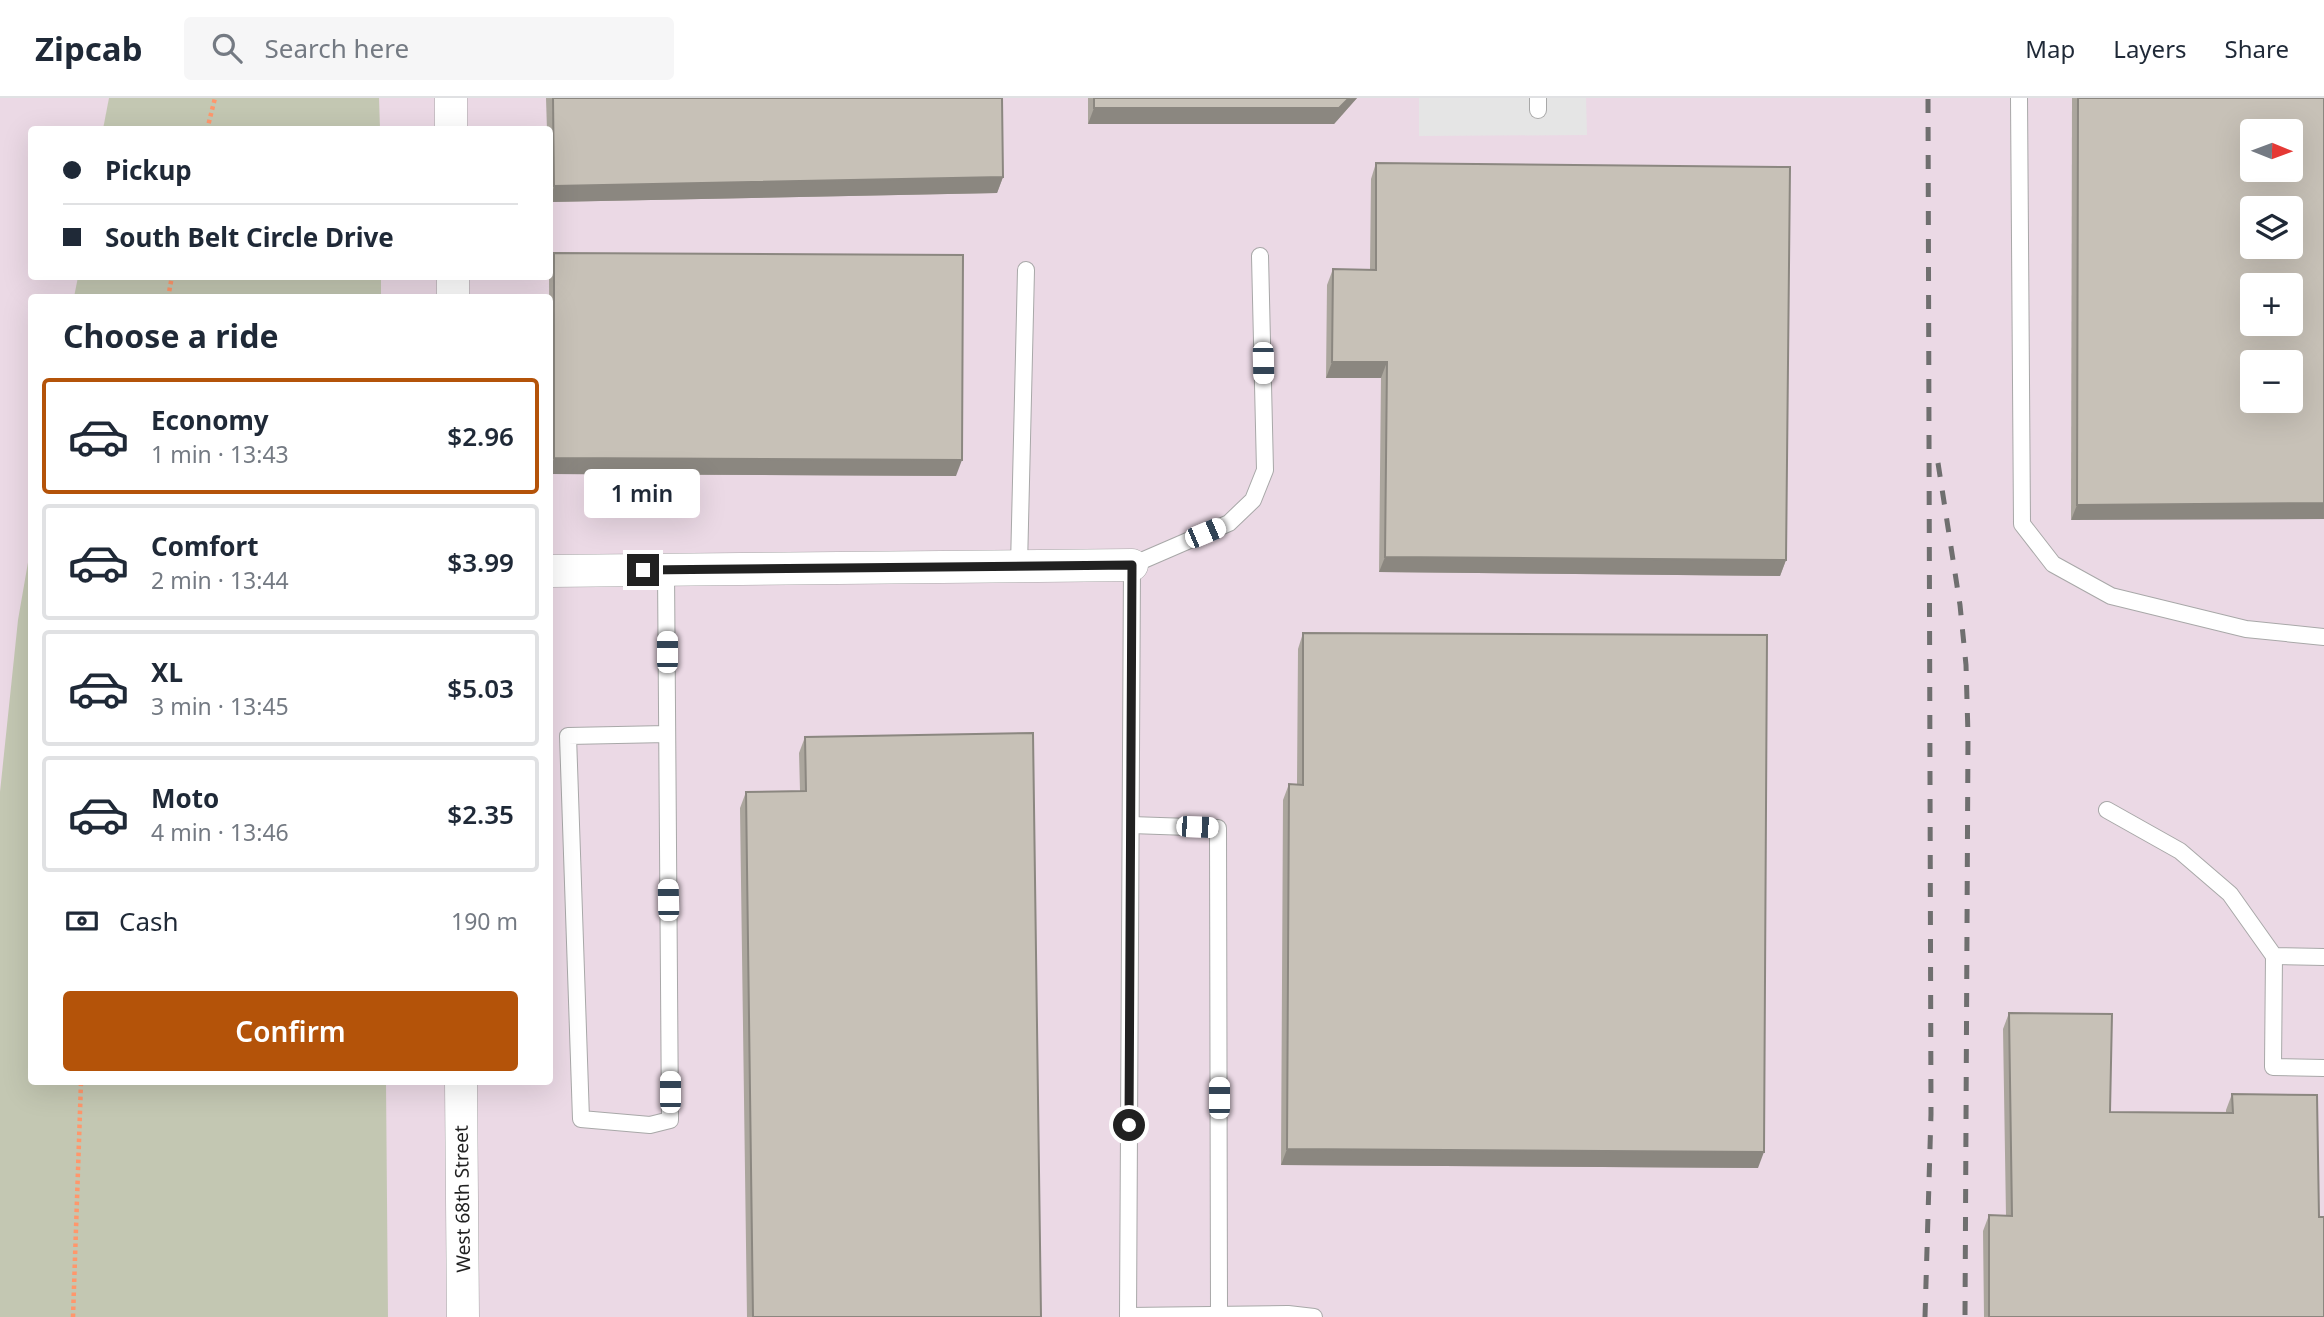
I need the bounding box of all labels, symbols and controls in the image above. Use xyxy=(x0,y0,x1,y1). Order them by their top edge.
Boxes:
search box xyxy=(184,17,674,80)
text: Zipcab xyxy=(35,26,142,71)
icon: search xyxy=(208,29,246,67)
text: Search here xyxy=(264,30,409,66)
text: Map xyxy=(2025,32,2075,65)
text: Layers xyxy=(2113,32,2187,65)
text: Share xyxy=(2225,32,2289,65)
north arrow xyxy=(2240,119,2303,182)
map controls xyxy=(2240,119,2303,413)
text: Pickup xyxy=(105,152,192,188)
button: layers xyxy=(2240,196,2303,259)
text: South Belt Circle Drive xyxy=(105,219,394,255)
button: + xyxy=(2240,273,2303,336)
text: Choose a ride xyxy=(63,314,279,357)
car xyxy=(1253,342,1274,384)
button: − xyxy=(2240,350,2303,413)
text: Economy xyxy=(151,402,269,438)
icon: car xyxy=(67,405,130,468)
text: $2.96 xyxy=(447,418,514,454)
text: 1 min · 13:43 xyxy=(151,438,289,470)
callout: 1 min xyxy=(585,468,701,518)
text: 1 min xyxy=(611,477,673,509)
car xyxy=(1182,515,1229,551)
text: Comfort xyxy=(151,528,259,564)
icon: car xyxy=(67,531,130,594)
text: $3.99 xyxy=(447,544,514,580)
route end xyxy=(627,554,659,586)
text: 2 min · 13:44 xyxy=(151,564,289,596)
car xyxy=(657,631,678,673)
text: XL xyxy=(151,654,183,690)
icon: car xyxy=(67,657,130,720)
text: $5.03 xyxy=(447,670,514,706)
text: 3 min · 13:45 xyxy=(151,690,289,722)
text: Moto xyxy=(151,780,219,816)
icon: car xyxy=(67,783,130,846)
text: $2.35 xyxy=(447,796,514,832)
text: 4 min · 13:46 xyxy=(151,816,289,848)
car xyxy=(1176,816,1219,838)
car xyxy=(658,879,679,921)
icon: cash xyxy=(63,902,101,940)
text: Cash xyxy=(119,903,179,939)
text: 190 m xyxy=(451,905,518,937)
button: Confirm xyxy=(63,991,518,1071)
car xyxy=(660,1071,681,1113)
car xyxy=(1209,1077,1230,1119)
route start xyxy=(1113,1109,1145,1141)
street label: West 68th Street xyxy=(448,1125,476,1273)

